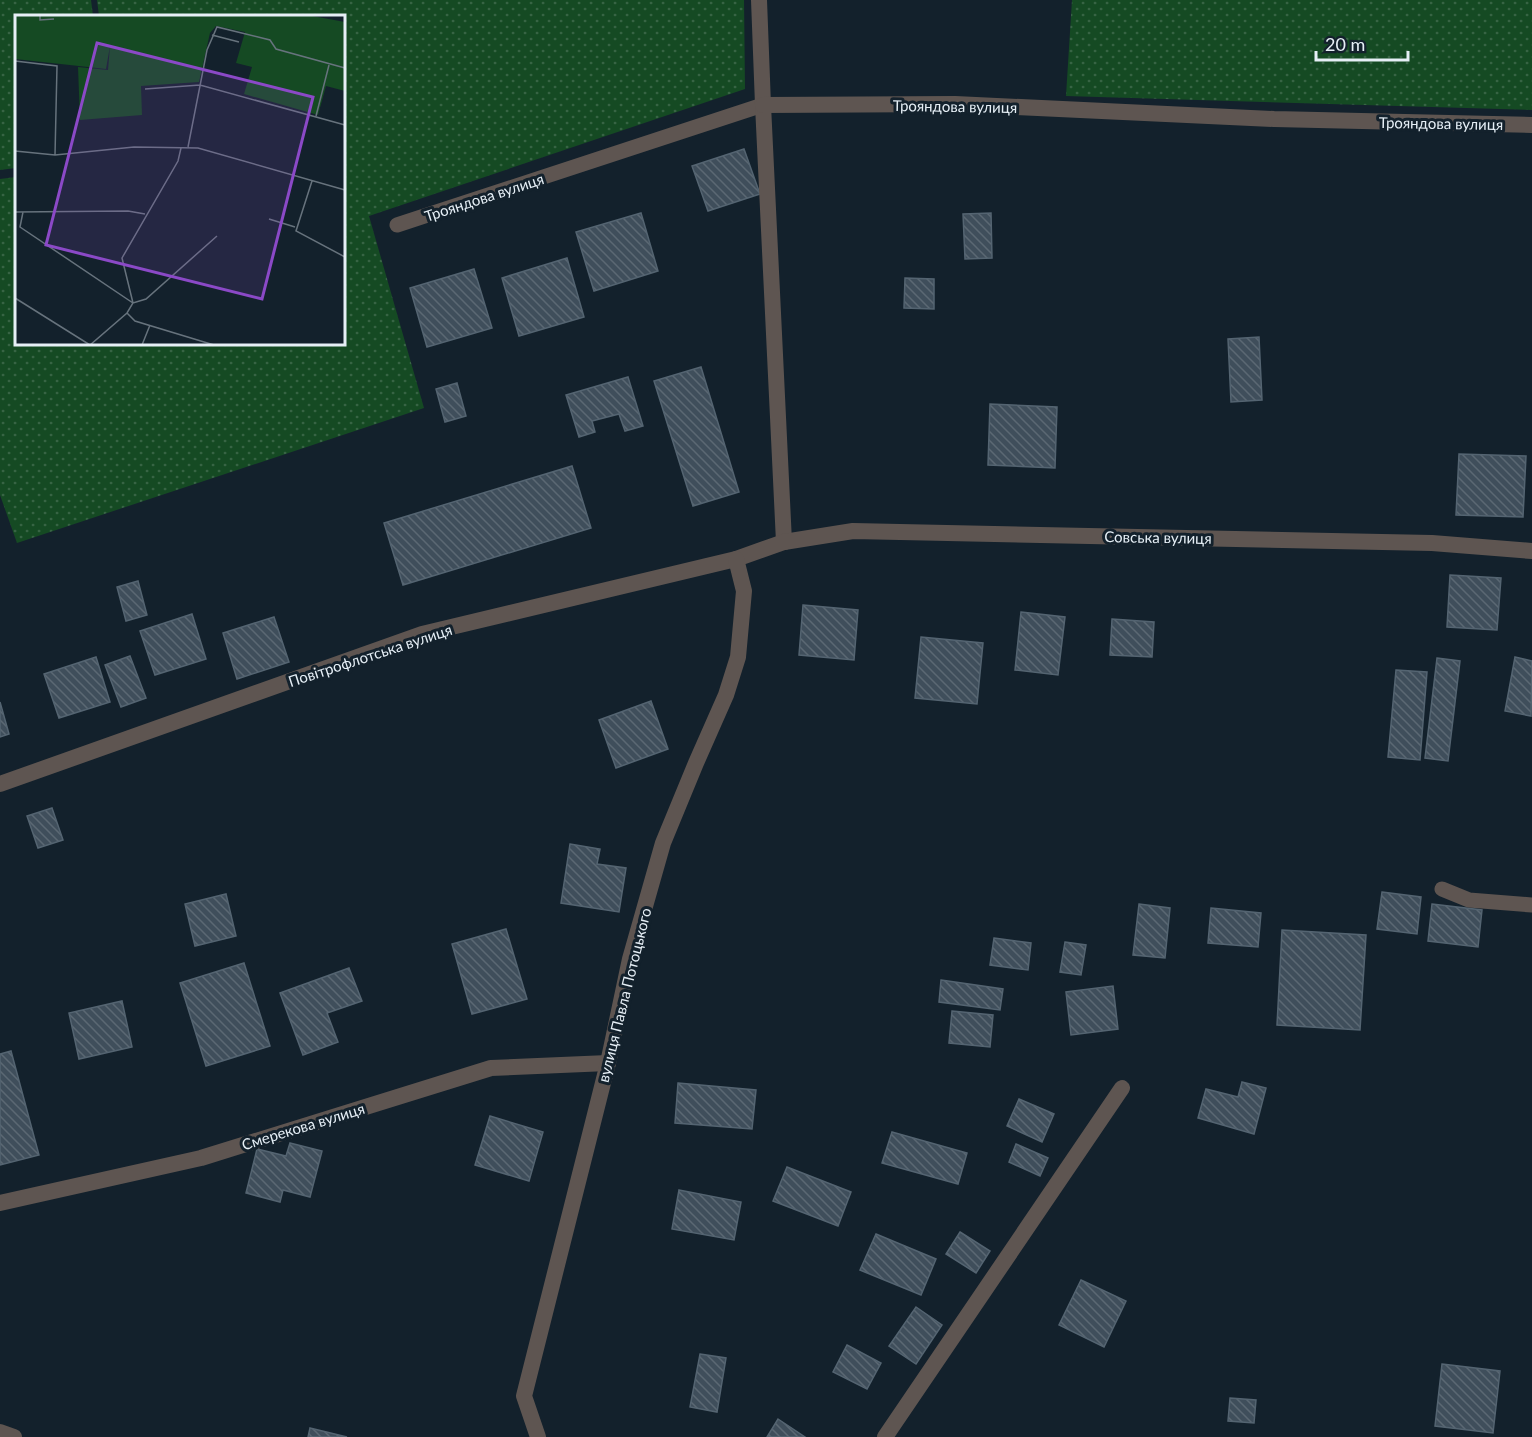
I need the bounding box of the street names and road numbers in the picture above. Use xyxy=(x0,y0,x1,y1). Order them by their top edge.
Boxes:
street label: Трояндова вулиця xyxy=(893,96,1017,116)
street label: Трояндова вулиця xyxy=(1379,113,1503,133)
street label: Трояндова вулиця xyxy=(422,169,546,225)
street label: Совська вулиця xyxy=(1104,527,1212,547)
street label: Повітрофлотська вулиця xyxy=(286,620,454,690)
street label: вулиця Павла Потоцького xyxy=(594,906,654,1084)
street label: Смерекова вулиця xyxy=(239,1099,367,1153)

